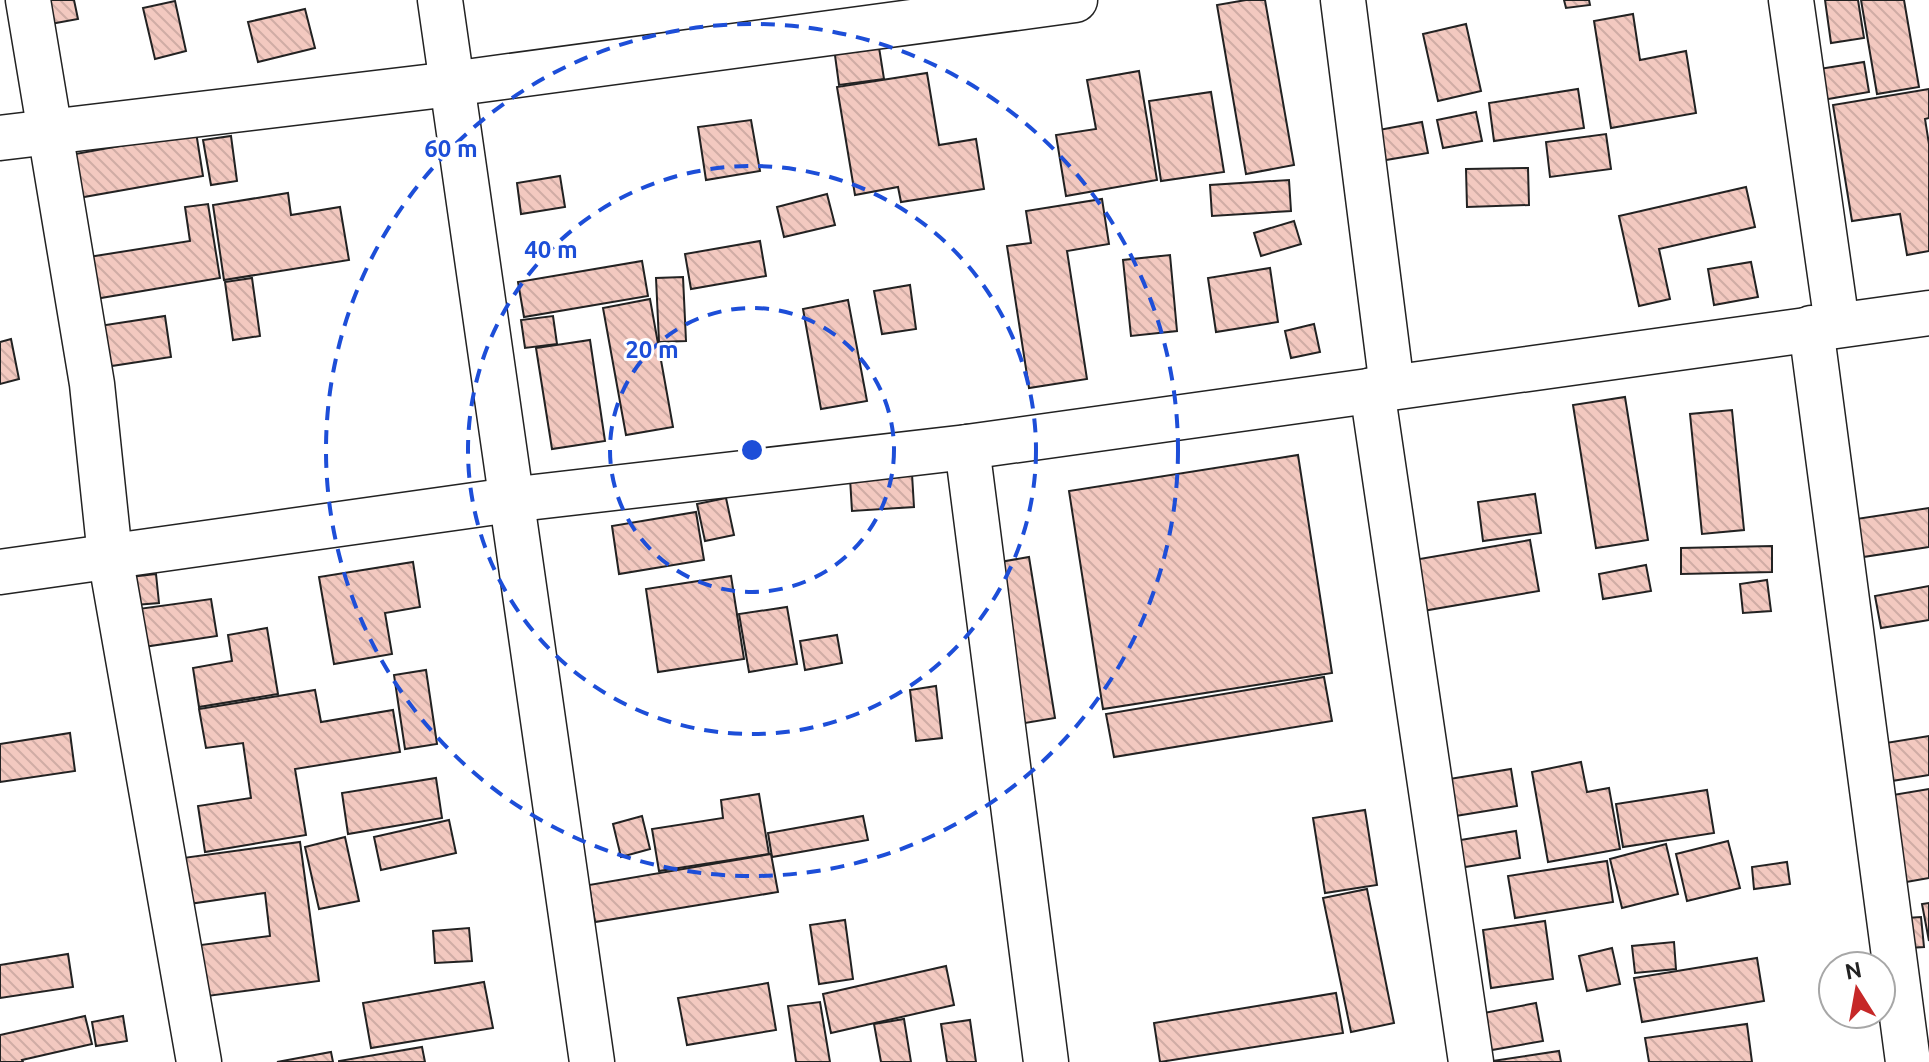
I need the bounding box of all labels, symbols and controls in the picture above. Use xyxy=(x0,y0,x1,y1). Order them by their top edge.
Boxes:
text: 60 m xyxy=(424,135,478,162)
text: 40 m xyxy=(524,236,578,263)
text: 20 m xyxy=(625,336,679,363)
centre of rings xyxy=(738,436,766,464)
north arrow xyxy=(1817,950,1897,1030)
text: N xyxy=(1843,956,1864,984)

